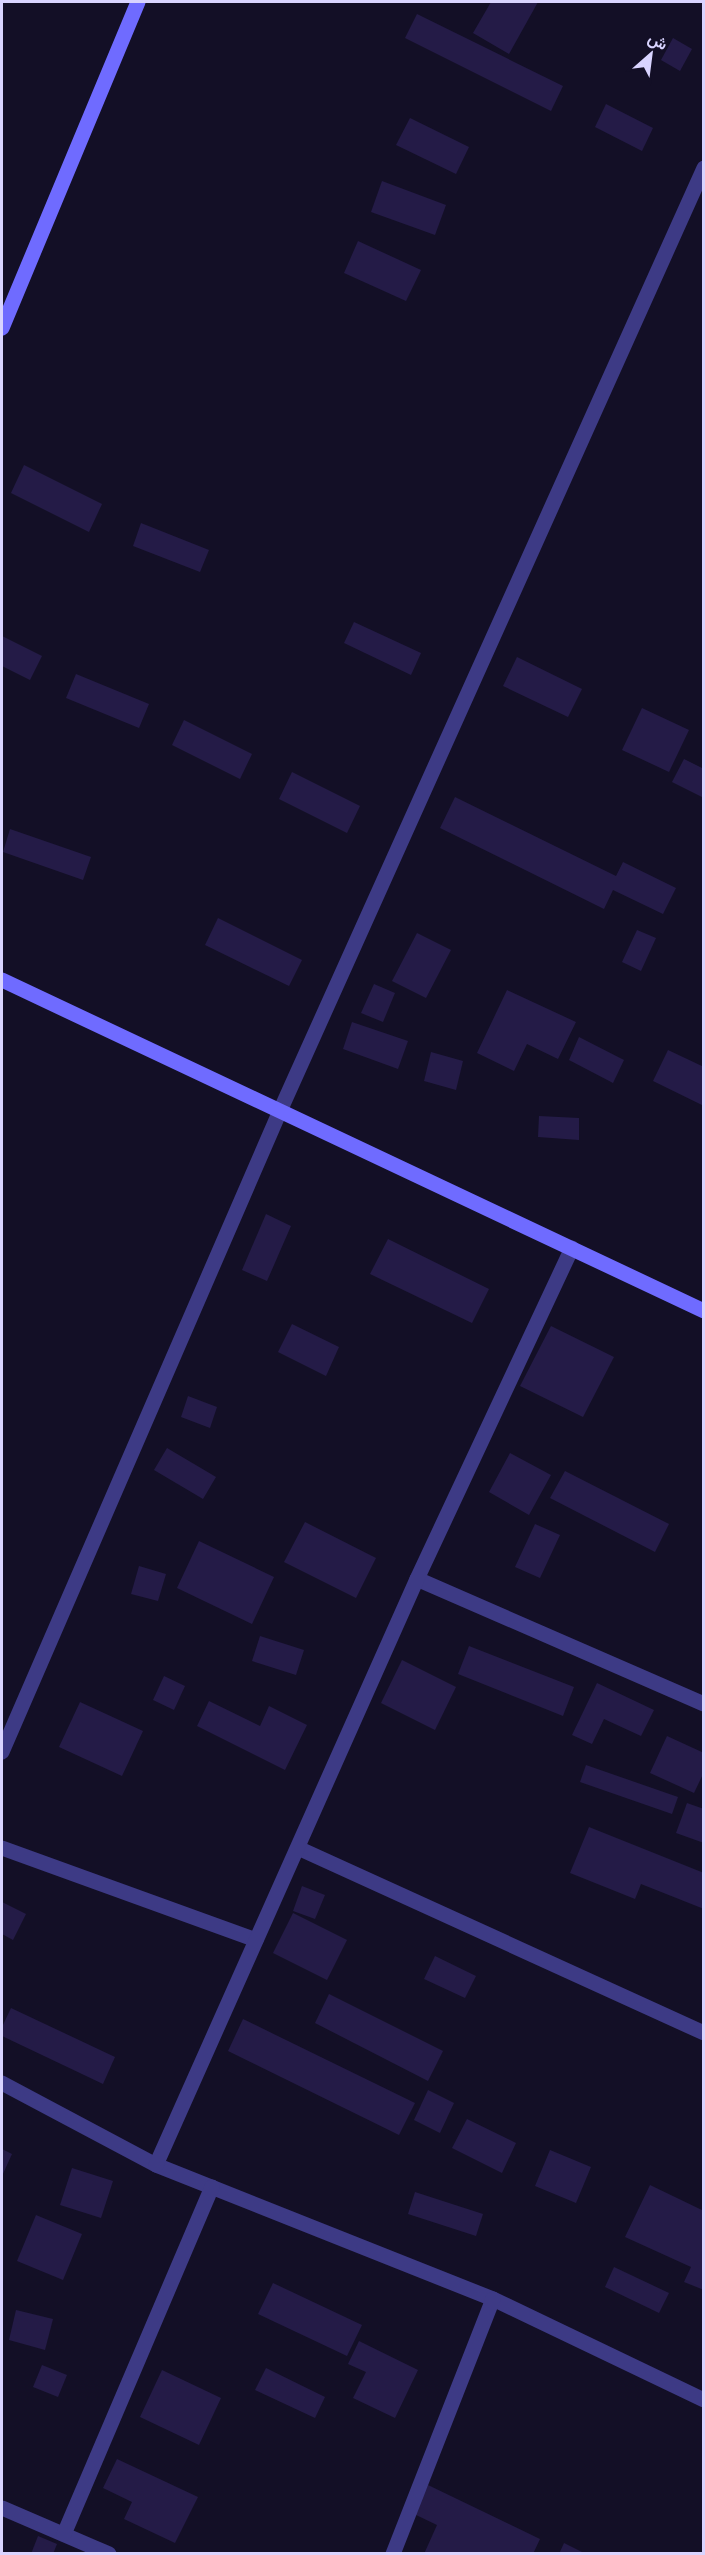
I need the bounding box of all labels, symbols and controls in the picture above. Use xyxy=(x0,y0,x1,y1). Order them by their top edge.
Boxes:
north arrow xyxy=(621,24,681,84)
text: ش xyxy=(645,28,671,54)

